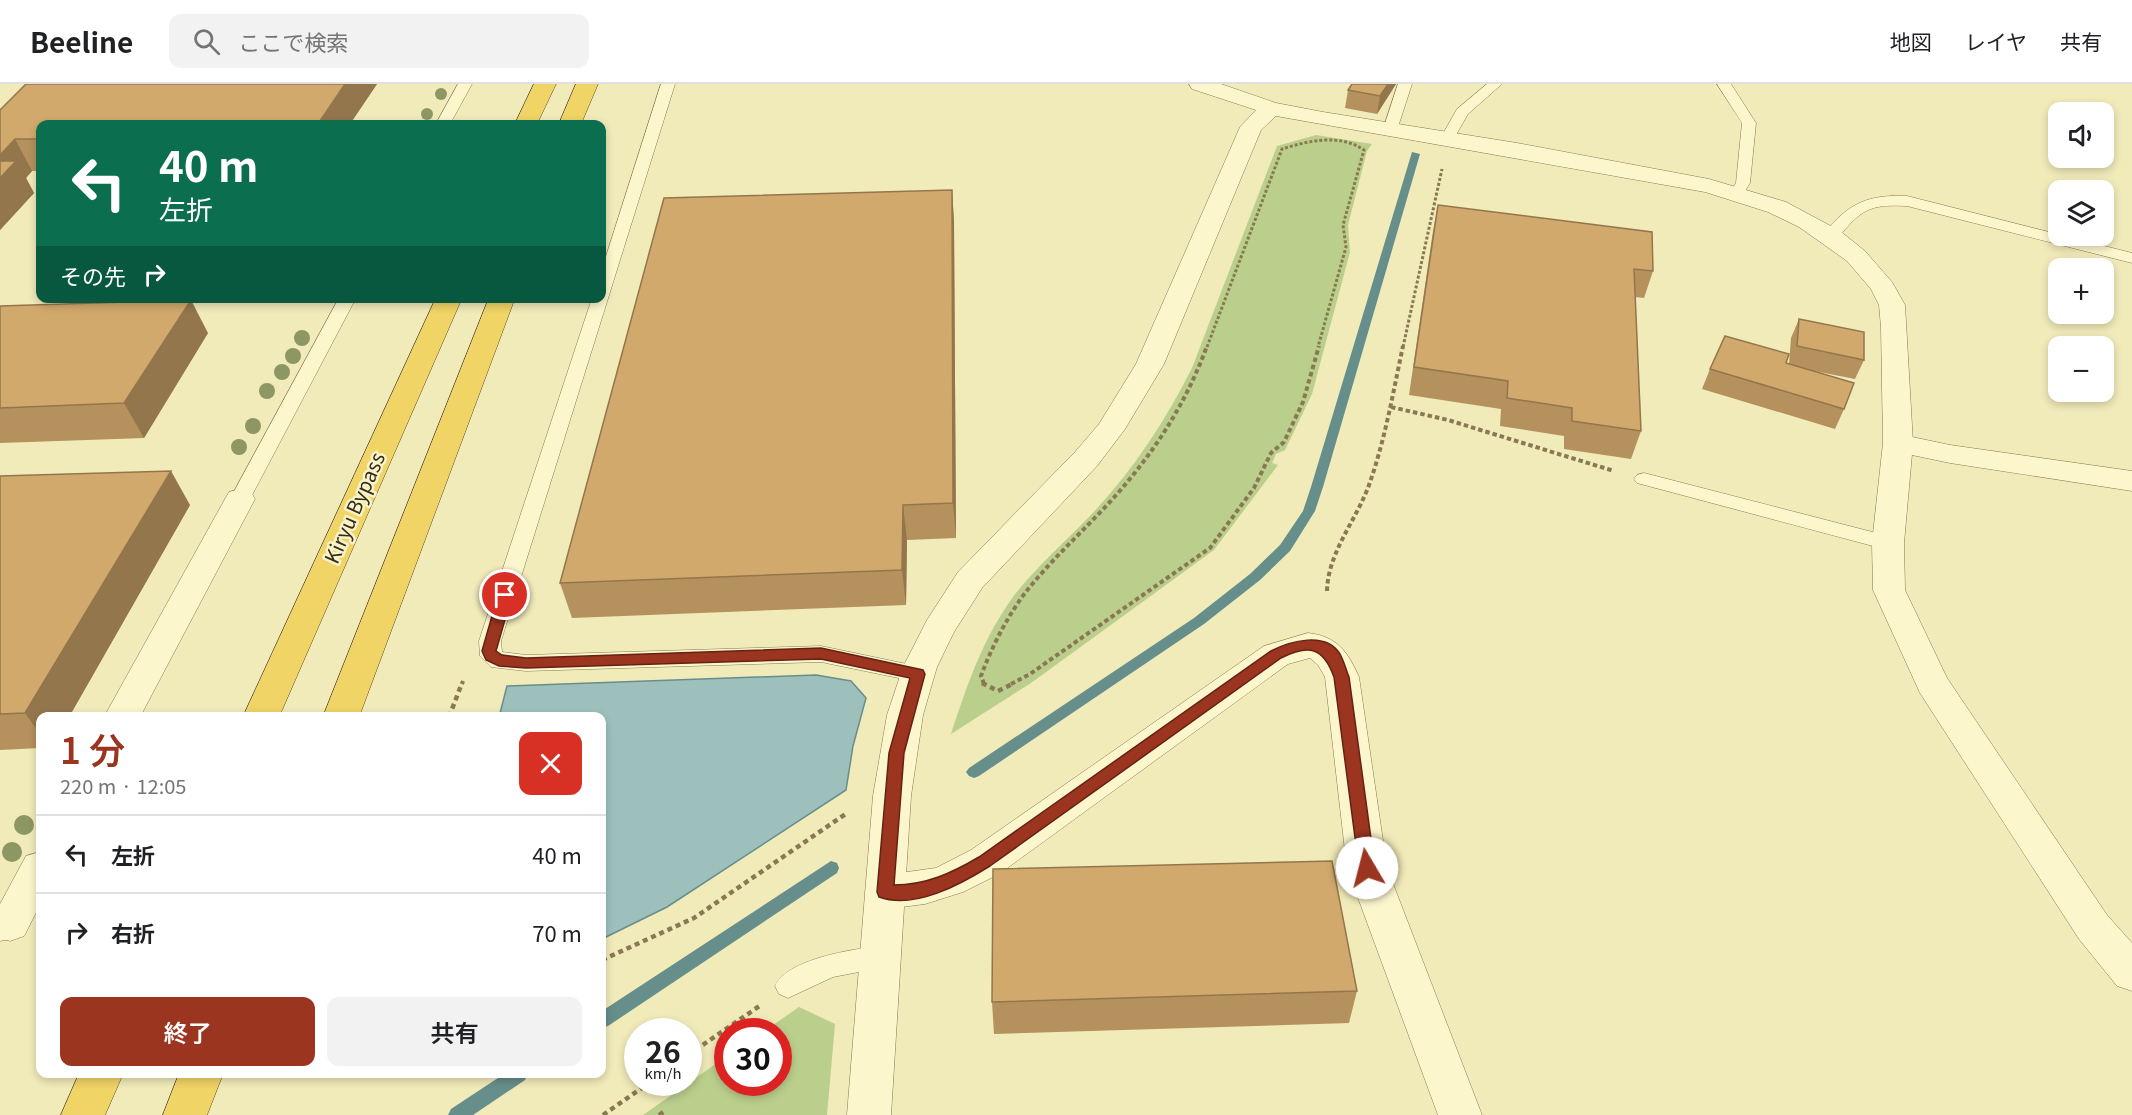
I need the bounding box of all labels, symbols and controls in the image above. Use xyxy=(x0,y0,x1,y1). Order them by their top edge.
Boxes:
search box xyxy=(169,14,589,68)
text: Beeline xyxy=(30,21,133,61)
icon: search xyxy=(190,25,223,58)
text: ここで検索 xyxy=(238,25,348,57)
text: 地図 xyxy=(1890,26,1932,56)
text: レイヤ xyxy=(1965,26,2027,56)
text: 共有 xyxy=(2060,26,2102,56)
map controls xyxy=(2048,102,2114,402)
button: sound xyxy=(2048,102,2114,168)
text: 40 m xyxy=(159,133,259,194)
icon: left xyxy=(60,144,138,222)
button: layers xyxy=(2048,180,2114,246)
text: 左折 xyxy=(159,189,213,228)
icon: right xyxy=(138,258,171,291)
button: + xyxy=(2048,258,2114,324)
text: その先 xyxy=(60,259,126,291)
button: − xyxy=(2048,336,2114,402)
street label: Kiryu Bypass xyxy=(316,447,391,568)
pin xyxy=(479,569,530,620)
icon: arrive xyxy=(488,578,521,611)
text: 1 分 xyxy=(60,722,125,774)
button: close xyxy=(519,732,582,795)
text: 220 m · 12:05 xyxy=(60,771,186,800)
position arrow xyxy=(1335,836,1399,900)
icon: left xyxy=(60,838,93,871)
text: 左折 xyxy=(111,838,155,870)
text: 40 m xyxy=(532,838,582,870)
icon: right xyxy=(60,916,93,949)
text: 右折 xyxy=(111,916,155,948)
text: 70 m xyxy=(532,916,582,948)
button: 終了 xyxy=(60,997,315,1066)
button: 共有 xyxy=(327,997,582,1066)
speed limit sign: 30 xyxy=(714,1018,792,1096)
text: 26 xyxy=(645,1028,681,1072)
text: km/h xyxy=(644,1062,682,1083)

